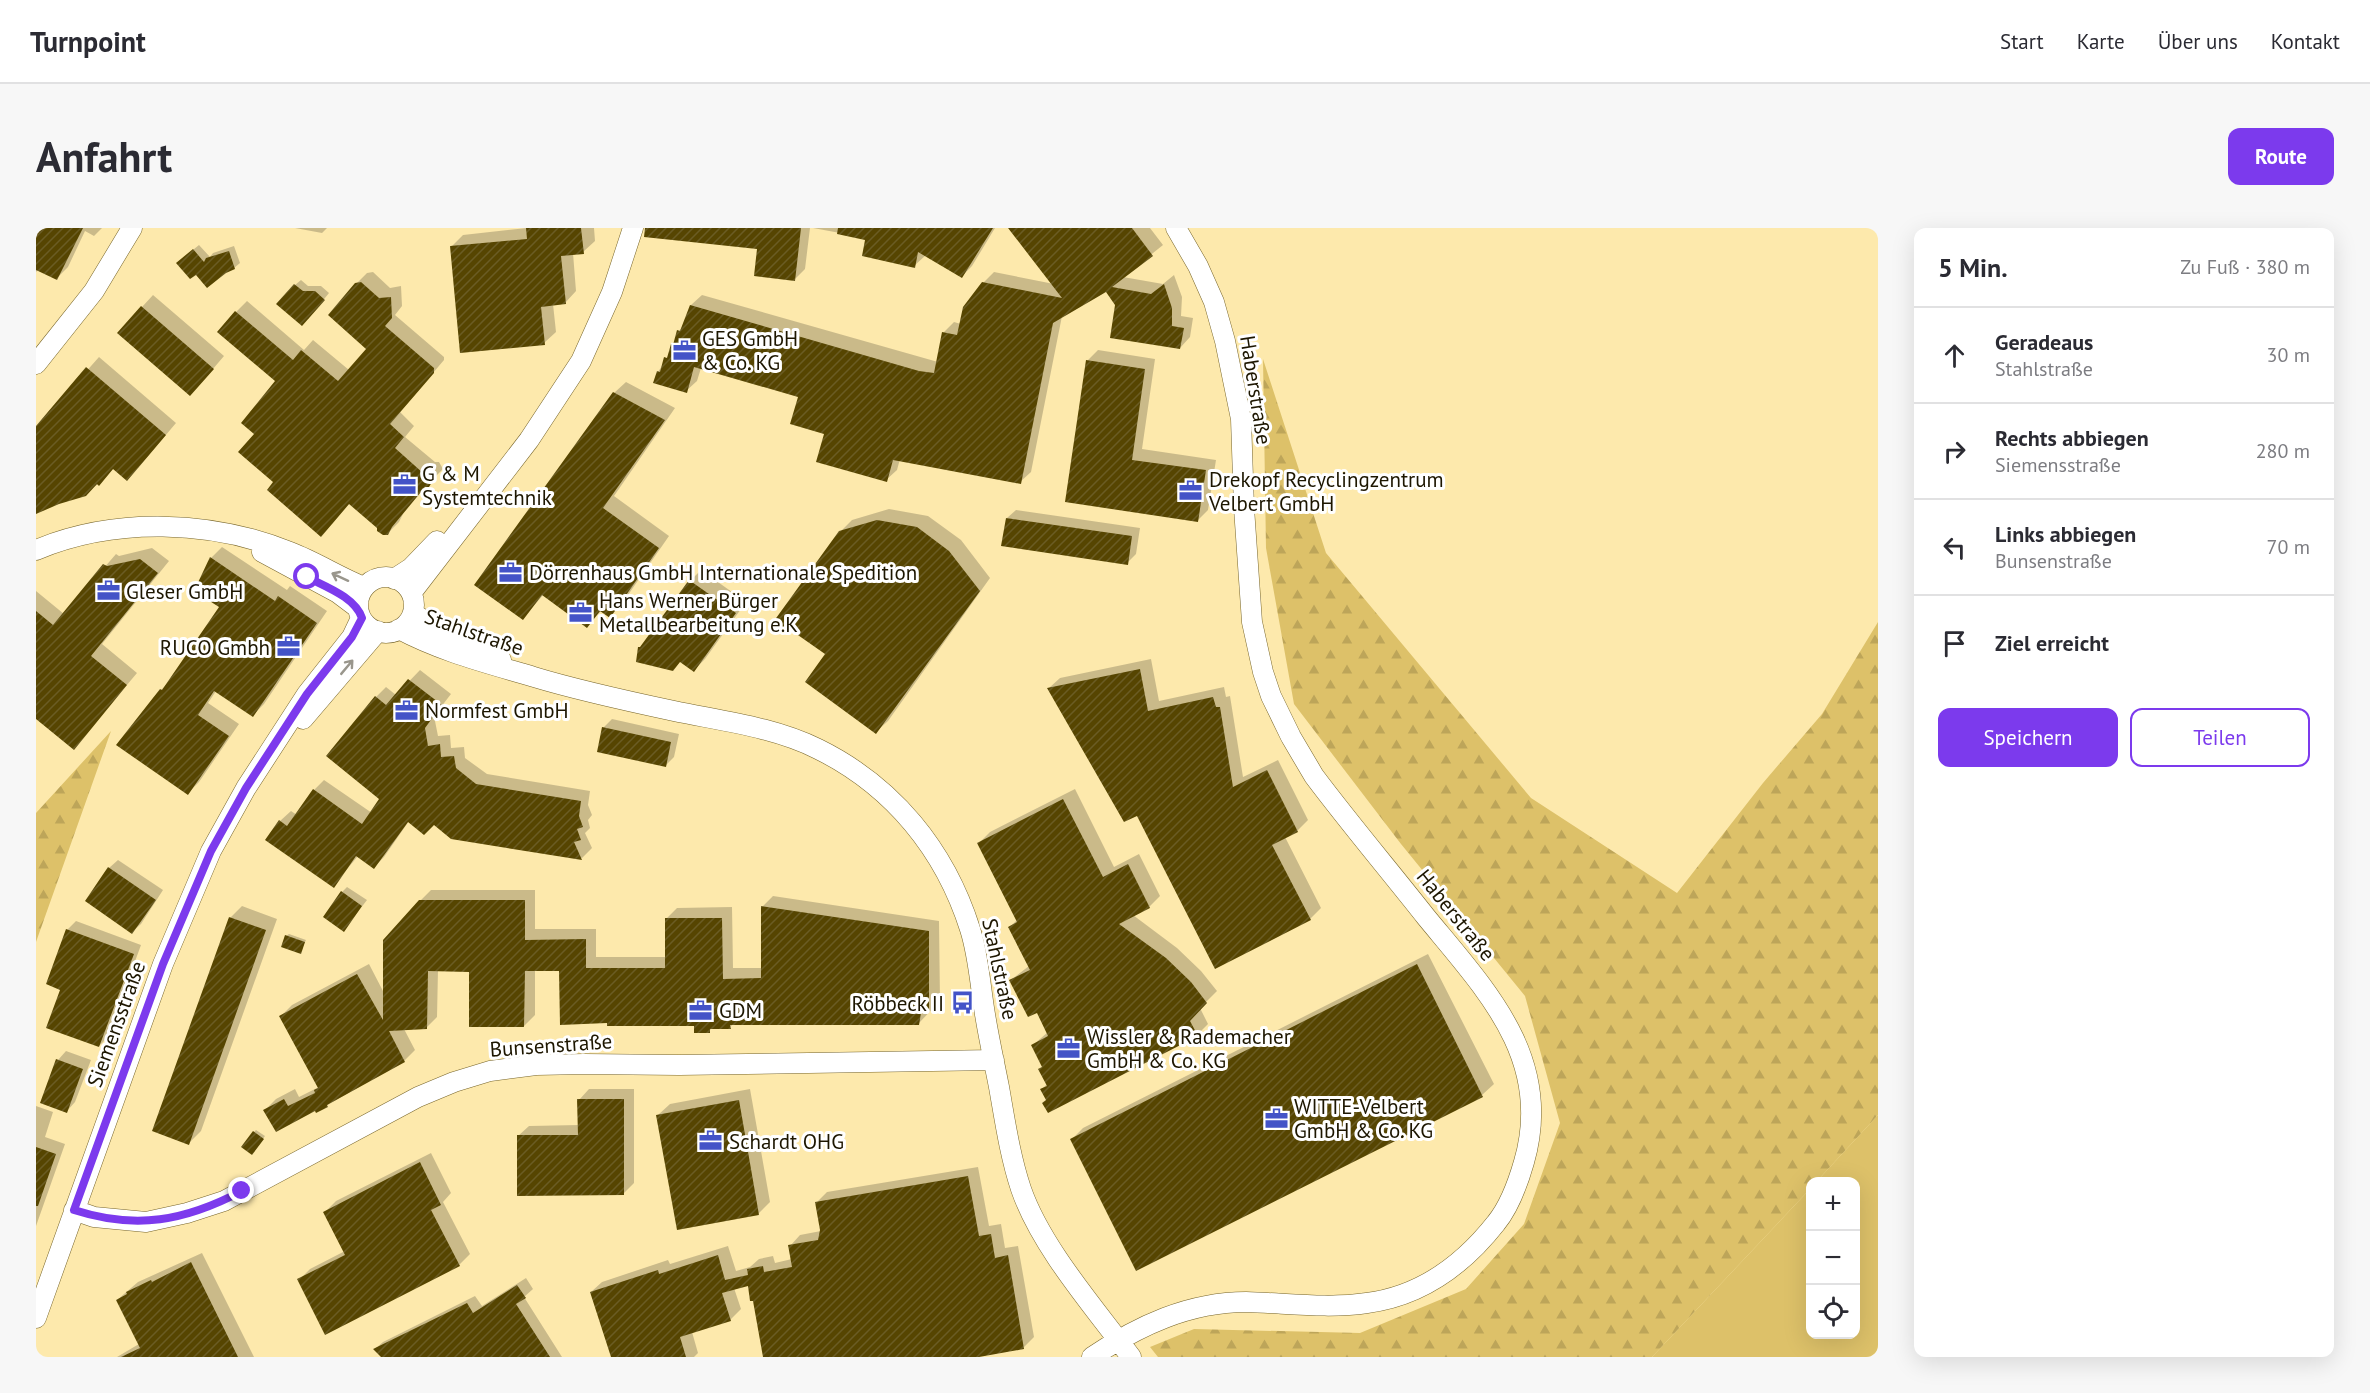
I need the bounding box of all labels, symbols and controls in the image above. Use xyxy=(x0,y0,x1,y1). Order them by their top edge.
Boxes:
text: Turnpoint xyxy=(30,23,146,60)
text: Start xyxy=(2000,28,2044,55)
text: Karte xyxy=(2077,28,2125,55)
text: Über uns xyxy=(2158,28,2238,55)
text: Kontakt xyxy=(2271,28,2340,55)
button: Route xyxy=(2228,128,2334,185)
text: Anfahrt xyxy=(36,129,172,184)
text: 5 Min. xyxy=(1938,251,2008,284)
text: Zu Fuß · 380 m xyxy=(2180,254,2310,280)
place label: GES GmbH & Co. KG xyxy=(702,325,798,376)
text: Geradeaus xyxy=(1995,328,2093,356)
street label: Haberstraße xyxy=(1234,333,1278,447)
office icon: GES GmbH & Co. KG xyxy=(671,337,697,363)
icon: ahead xyxy=(1938,339,1971,372)
text: 30 m xyxy=(2267,342,2310,368)
text: Stahlstraße xyxy=(1995,356,2093,382)
text: Rechts abbiegen xyxy=(1995,424,2149,452)
icon: right xyxy=(1938,435,1971,468)
text: 280 m xyxy=(2256,438,2310,464)
text: Siemensstraße xyxy=(1995,452,2121,478)
place label: G & M Systemtechnik xyxy=(422,460,552,511)
place label: Drekopf Recyclingzentrum Velbert GmbH xyxy=(1208,466,1444,517)
office icon: G & M Systemtechnik xyxy=(391,472,417,498)
office icon: Drekopf Recyclingzentrum Velbert GmbH xyxy=(1178,478,1204,504)
text: Links abbiegen xyxy=(1995,520,2136,548)
icon: left xyxy=(1938,531,1971,564)
text: 70 m xyxy=(2267,534,2310,560)
text: Bunsenstraße xyxy=(1995,548,2112,574)
office icon: Dörrenhaus GmbH Internationale Spedition xyxy=(498,559,524,585)
place label: Dörrenhaus GmbH Internationale Spedition xyxy=(529,559,917,586)
route start xyxy=(293,563,319,589)
one-way arrow xyxy=(332,570,350,582)
office icon: Gleser GmbH xyxy=(95,578,121,604)
place label: Gleser GmbH xyxy=(126,578,243,605)
place label: Hans Werner Bürger Metallbearbeitung e.K xyxy=(599,587,798,638)
office icon: Hans Werner Bürger Metallbearbeitung e.K xyxy=(568,599,594,625)
street label: Stahlstraße xyxy=(421,602,527,662)
icon: arrive xyxy=(1938,627,1971,660)
text: Ziel erreicht xyxy=(1995,629,2109,657)
place label: RUCO Gmbh xyxy=(160,634,270,661)
office icon: RUCO Gmbh xyxy=(275,634,301,660)
one-way arrow xyxy=(340,660,354,675)
office icon: Normfest GmbH xyxy=(394,697,420,723)
place label: Normfest GmbH xyxy=(425,697,569,724)
button: Speichern xyxy=(1938,708,2118,767)
button: Teilen xyxy=(2130,708,2310,767)
street label: Haberstraße xyxy=(1411,864,1501,966)
street label: Stahlstraße xyxy=(976,916,1024,1022)
street label: Siemensstraße xyxy=(81,957,151,1091)
place label: Röbbeck II xyxy=(851,990,944,1017)
bus stop icon: Röbbeck II xyxy=(949,990,975,1016)
office icon: GDM xyxy=(688,997,714,1023)
place label: GDM xyxy=(719,997,762,1024)
place label: Wissler & Rademacher GmbH & Co. KG xyxy=(1087,1023,1291,1074)
street label: Bunsenstraße xyxy=(489,1027,613,1063)
office icon: Wissler & Rademacher GmbH & Co. KG xyxy=(1056,1035,1082,1061)
place label: WITTE-Velbert GmbH & Co. KG xyxy=(1294,1093,1433,1144)
office icon: WITTE-Velbert GmbH & Co. KG xyxy=(1263,1105,1289,1131)
office icon: Schardt OHG xyxy=(698,1128,724,1154)
place label: Schardt OHG xyxy=(729,1128,844,1155)
route end xyxy=(228,1177,254,1203)
map controls xyxy=(1806,1177,1860,1339)
button: + xyxy=(1806,1177,1860,1231)
button: − xyxy=(1806,1231,1860,1285)
button: locate xyxy=(1806,1285,1860,1339)

